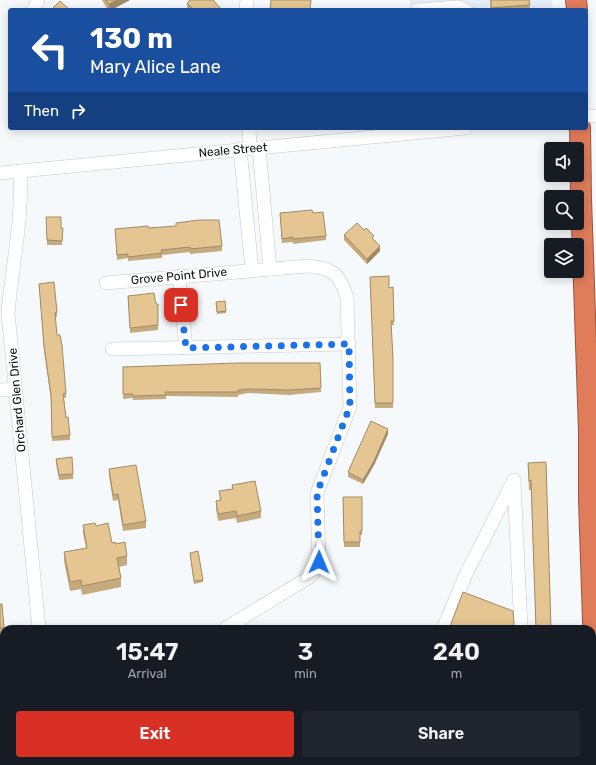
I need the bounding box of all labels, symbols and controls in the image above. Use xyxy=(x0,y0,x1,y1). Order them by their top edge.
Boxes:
text: 130 m xyxy=(90,22,173,55)
icon: left xyxy=(24,24,76,76)
text: Mary Alice Lane xyxy=(90,56,221,78)
icon: right xyxy=(67,100,89,122)
text: Then xyxy=(24,102,59,120)
street label: Neale Street xyxy=(198,140,268,160)
map controls xyxy=(544,142,584,278)
button: sound xyxy=(544,142,584,182)
button: search xyxy=(544,190,584,230)
button: layers xyxy=(544,238,584,278)
street label: Grove Point Drive xyxy=(130,265,228,287)
pin xyxy=(164,288,198,322)
icon: arrive xyxy=(170,294,192,316)
street label: Orchard Glen Drive xyxy=(5,347,29,453)
position arrow xyxy=(298,541,340,583)
text: 15:47 xyxy=(116,638,178,666)
text: 3 xyxy=(298,638,313,666)
text: 240 xyxy=(433,638,480,666)
text: Arrival xyxy=(128,666,167,681)
text: min xyxy=(294,666,317,681)
text: m xyxy=(451,666,462,681)
button: Exit xyxy=(16,711,294,757)
button: Share xyxy=(302,711,580,757)

